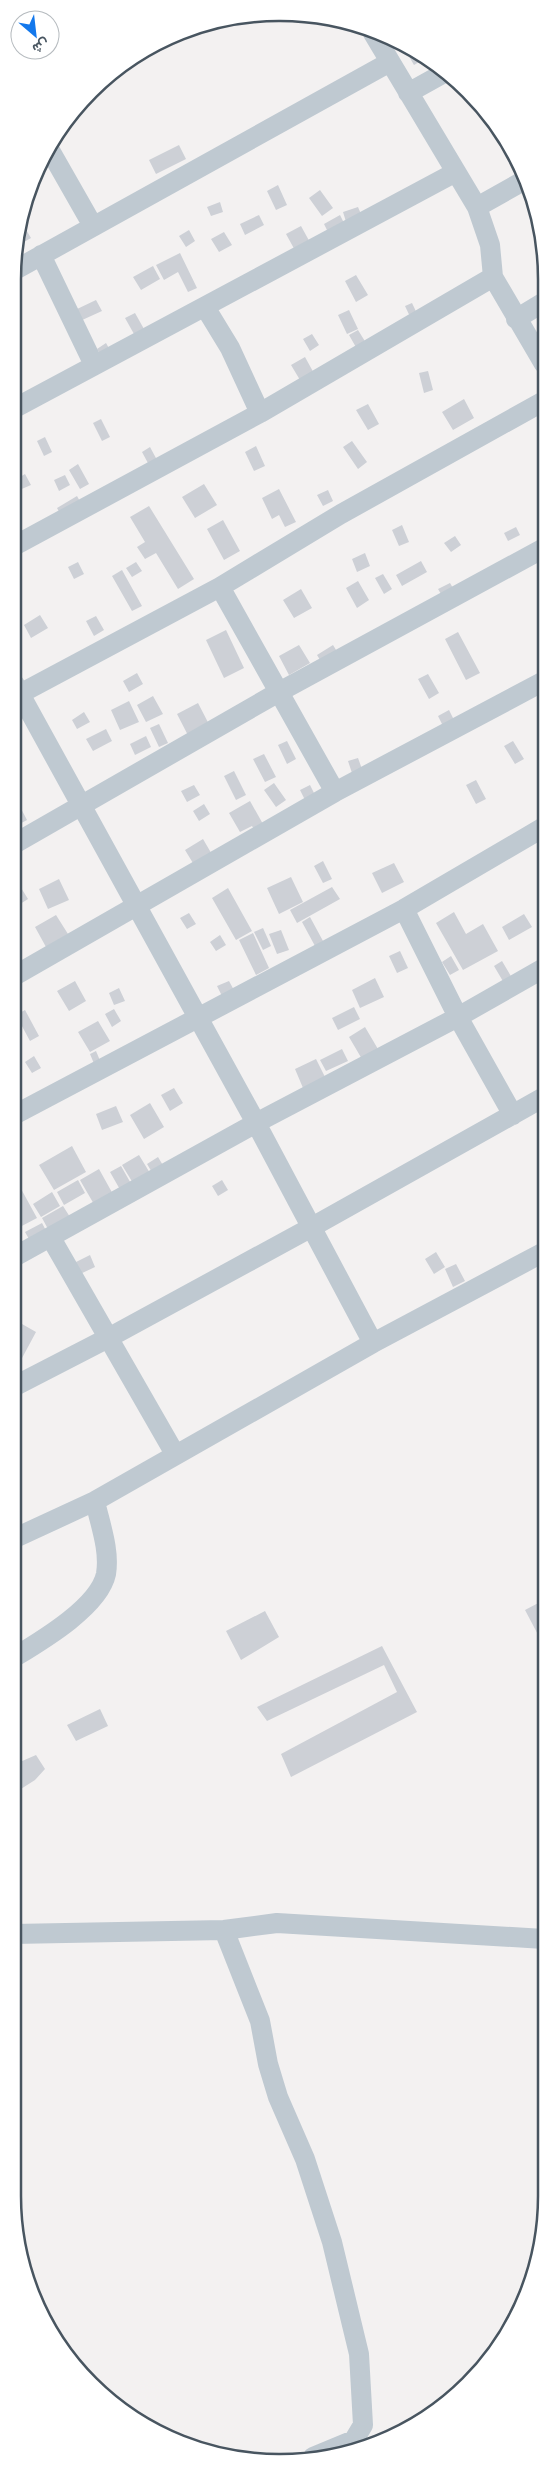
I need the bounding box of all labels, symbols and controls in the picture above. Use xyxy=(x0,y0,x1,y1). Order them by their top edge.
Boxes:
north arrow xyxy=(10,10,60,60)
text: ش xyxy=(29,35,53,59)

